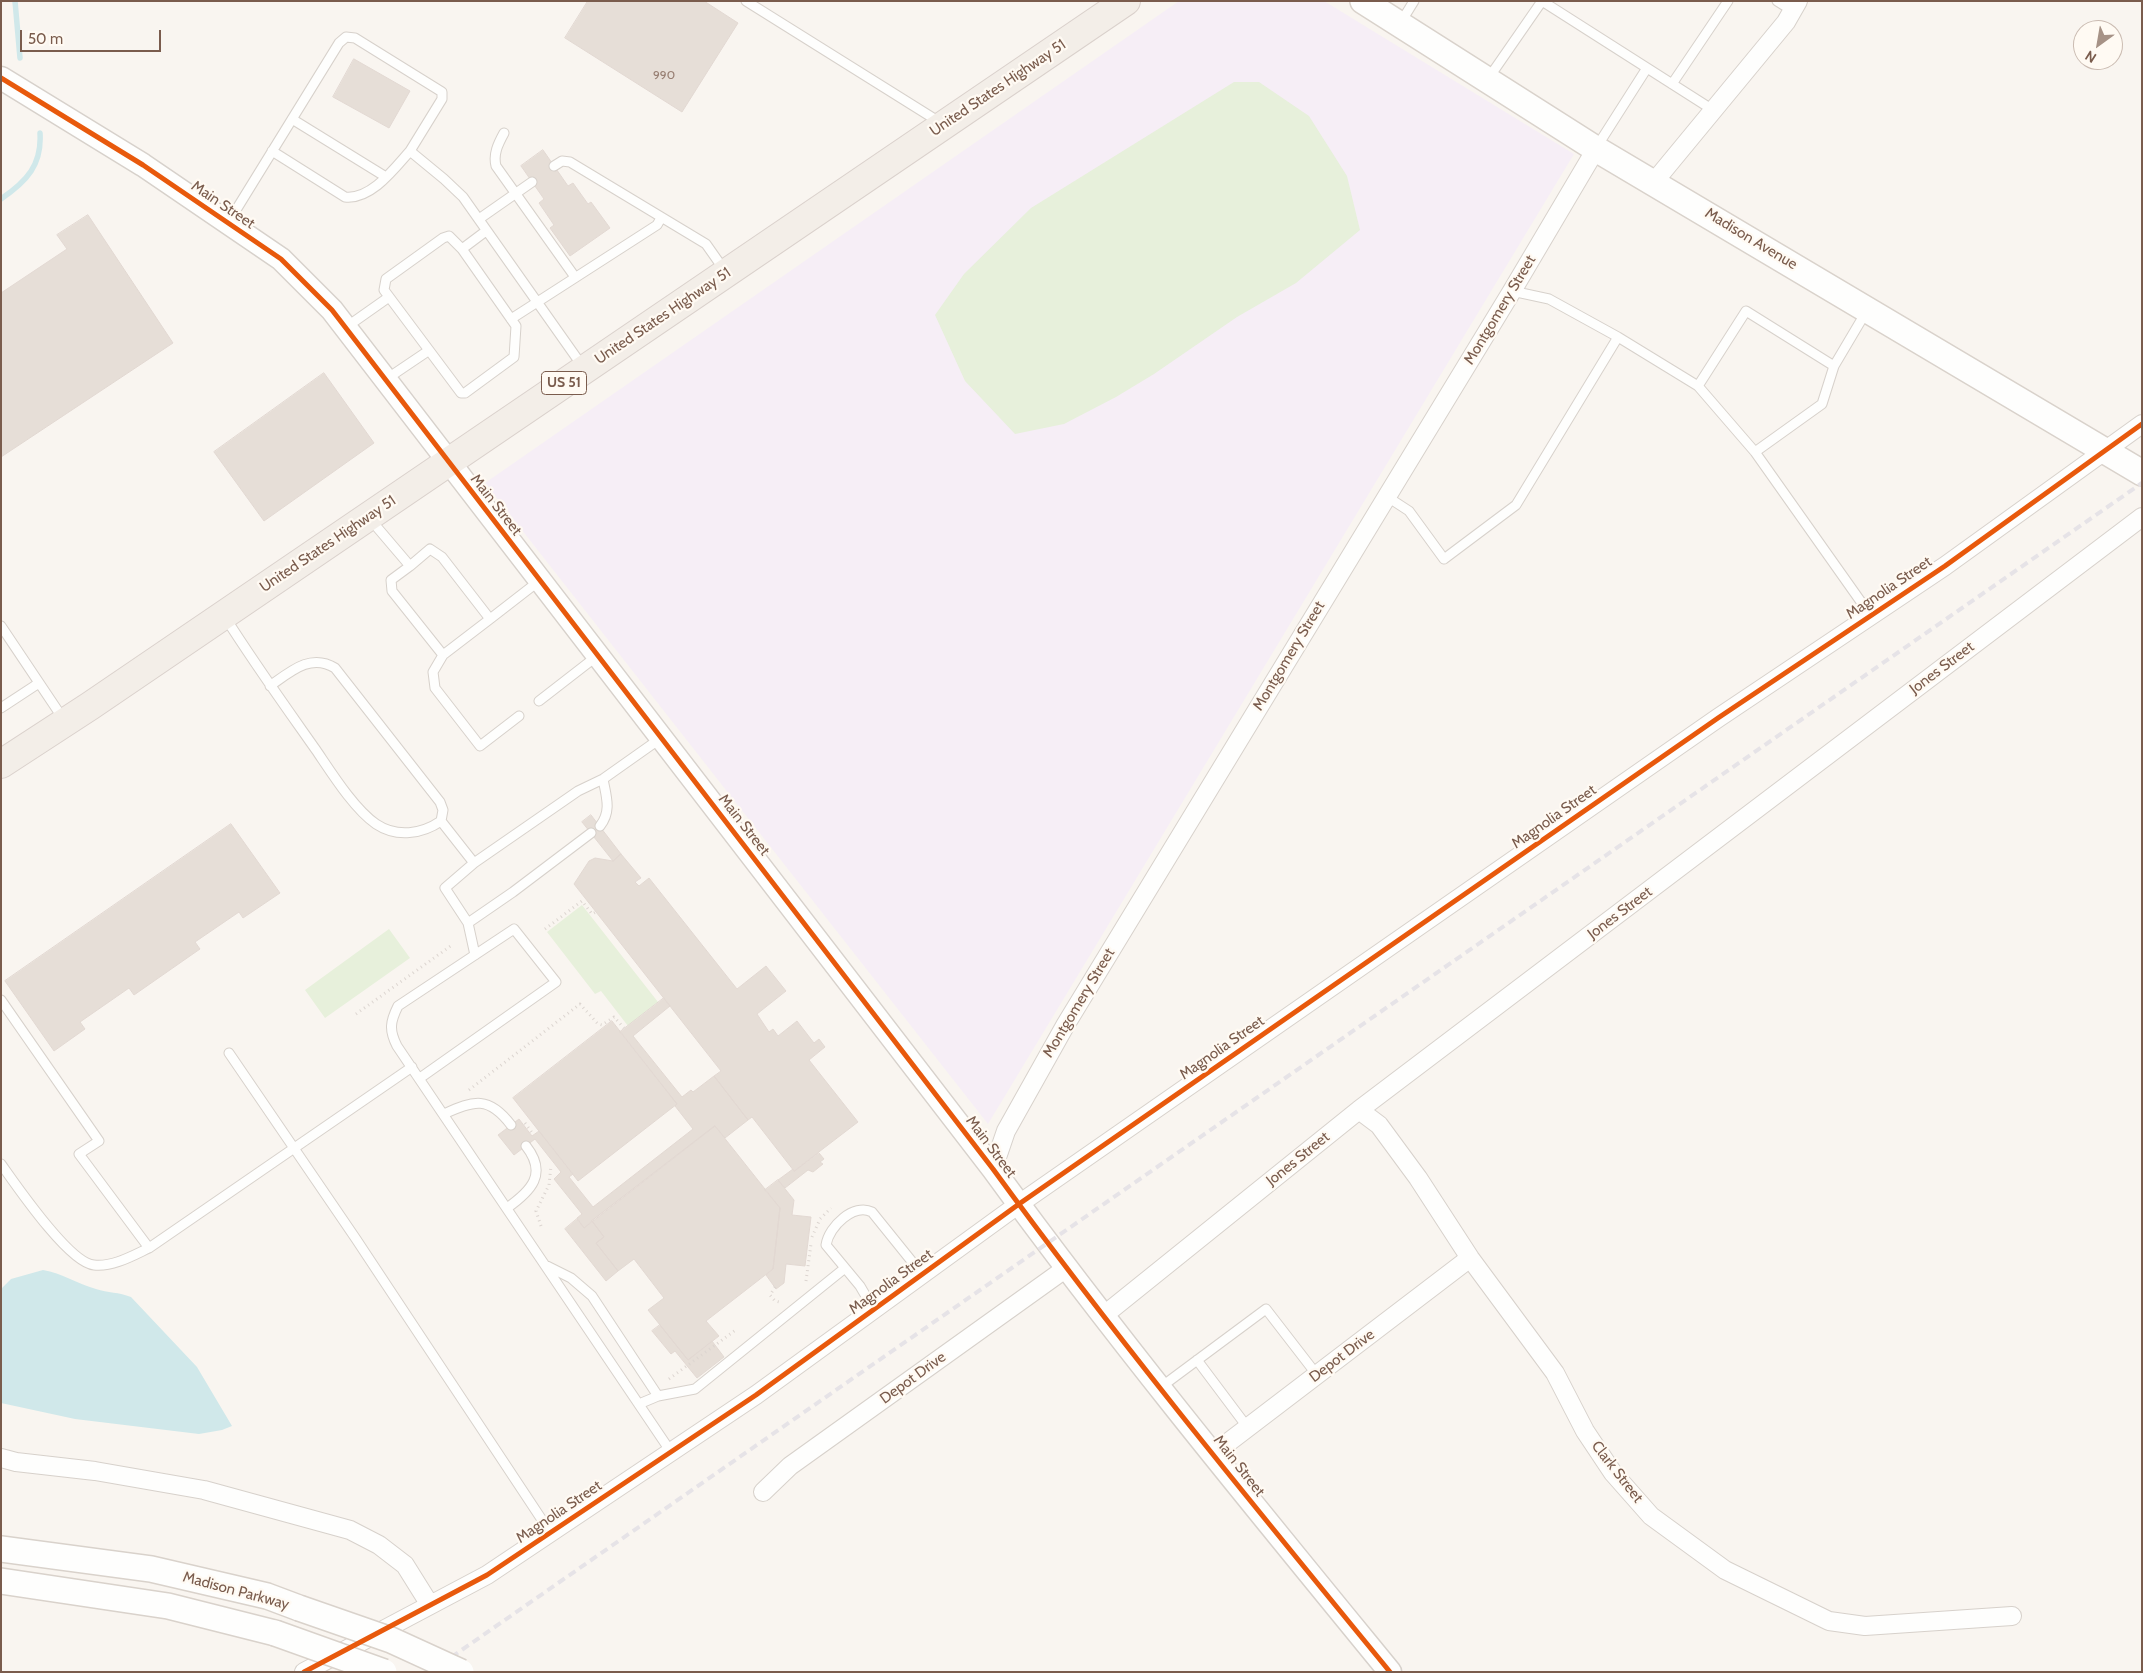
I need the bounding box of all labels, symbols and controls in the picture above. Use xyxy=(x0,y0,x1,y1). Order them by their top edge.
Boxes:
scale bar xyxy=(22,20,164,52)
north arrow xyxy=(2073,20,2123,70)
text: 50 m xyxy=(28,30,63,48)
street label: United States Highway 51 xyxy=(927,36,1069,140)
text: N xyxy=(2082,47,2100,67)
house number: 990 xyxy=(653,68,675,82)
street label: Main Street xyxy=(188,177,258,233)
street label: Madison Avenue xyxy=(1702,204,1800,274)
street label: Montgomery Street xyxy=(1460,252,1540,368)
street label: United States Highway 51 xyxy=(592,264,734,368)
road number: US 51 xyxy=(542,372,586,394)
street label: Main Street xyxy=(467,471,525,539)
street label: United States Highway 51 xyxy=(257,492,399,596)
street label: Magnolia Street xyxy=(1843,553,1935,623)
street label: Montgomery Street xyxy=(1249,598,1329,714)
street label: Jones Street xyxy=(1906,638,1978,698)
street label: Magnolia Street xyxy=(1508,781,1600,853)
street label: Main Street xyxy=(715,791,773,859)
street label: Jones Street xyxy=(1584,883,1656,943)
street label: Montgomery Street xyxy=(1039,945,1119,1061)
street label: Magnolia Street xyxy=(1176,1012,1268,1084)
street label: Main Street xyxy=(962,1113,1020,1181)
street label: Jones Street xyxy=(1263,1128,1333,1190)
street label: Magnolia Street xyxy=(846,1246,936,1318)
street label: Depot Drive xyxy=(1306,1326,1378,1386)
street label: Depot Drive xyxy=(877,1348,949,1408)
street label: Main Street xyxy=(1210,1432,1268,1500)
street label: Clark Street xyxy=(1587,1438,1647,1506)
street label: Magnolia Street xyxy=(513,1477,605,1547)
street label: Madison Parkway xyxy=(181,1568,291,1614)

